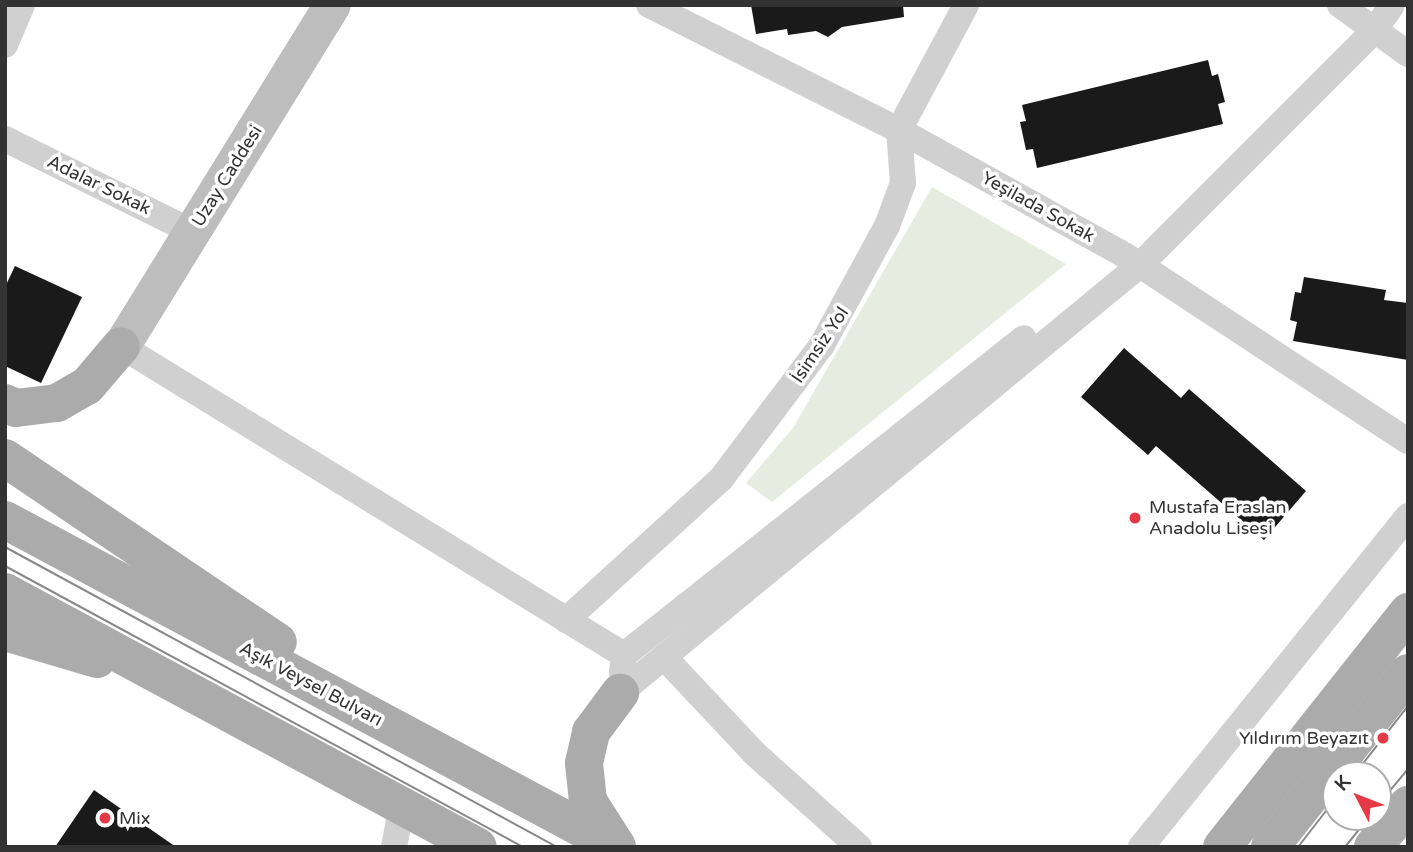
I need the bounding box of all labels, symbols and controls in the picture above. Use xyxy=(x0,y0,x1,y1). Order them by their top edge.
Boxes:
street label: Uzay Caddesi xyxy=(187,121,267,231)
street label: Adalar Sokak xyxy=(44,151,154,219)
street label: Yeşilada Sokak xyxy=(978,167,1098,247)
street label: İsimsiz Yol xyxy=(787,303,853,387)
place label: Mustafa Eraslan Anadolu Lisesi xyxy=(1149,497,1286,540)
marker: Mustafa Eraslan Anadolu Lisesi xyxy=(1127,510,1143,526)
street label: Aşık Veysel Bulvarı xyxy=(236,637,386,731)
place label: Yıldırım Beyazıt xyxy=(1239,727,1369,749)
marker: Yıldırım Beyazıt xyxy=(1375,730,1391,746)
north arrow xyxy=(1322,761,1392,831)
text: K xyxy=(1330,771,1355,795)
place label: Mix xyxy=(119,807,150,829)
marker: Mix xyxy=(97,810,113,826)

